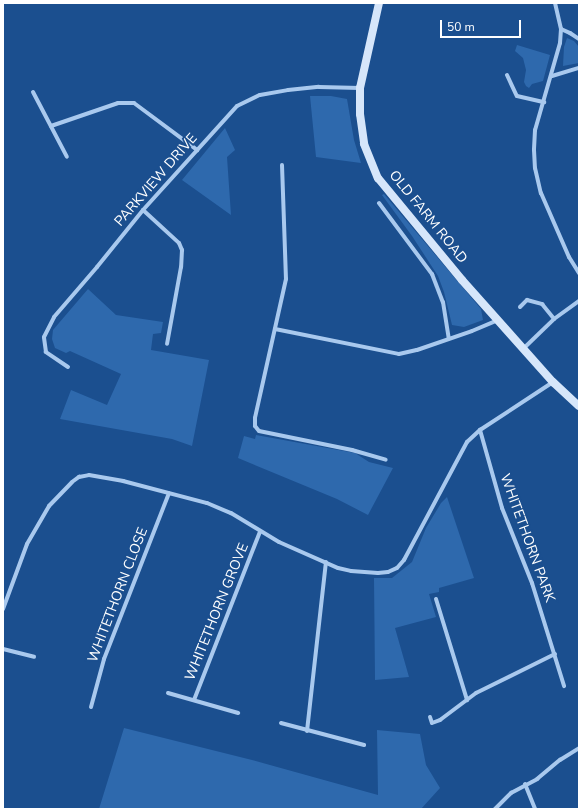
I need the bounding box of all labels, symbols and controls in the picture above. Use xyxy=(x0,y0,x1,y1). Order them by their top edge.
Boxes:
scale bar xyxy=(442,12,523,38)
text: 50 m xyxy=(447,19,475,35)
street label: PARKVIEW DRIVE xyxy=(111,130,201,230)
street label: OLD FARM ROAD xyxy=(385,167,471,267)
street label: WHITETHORN PARK xyxy=(496,472,558,604)
street label: WHITETHORN CLOSE xyxy=(84,525,152,665)
street label: WHITETHORN GROVE xyxy=(182,541,252,683)

